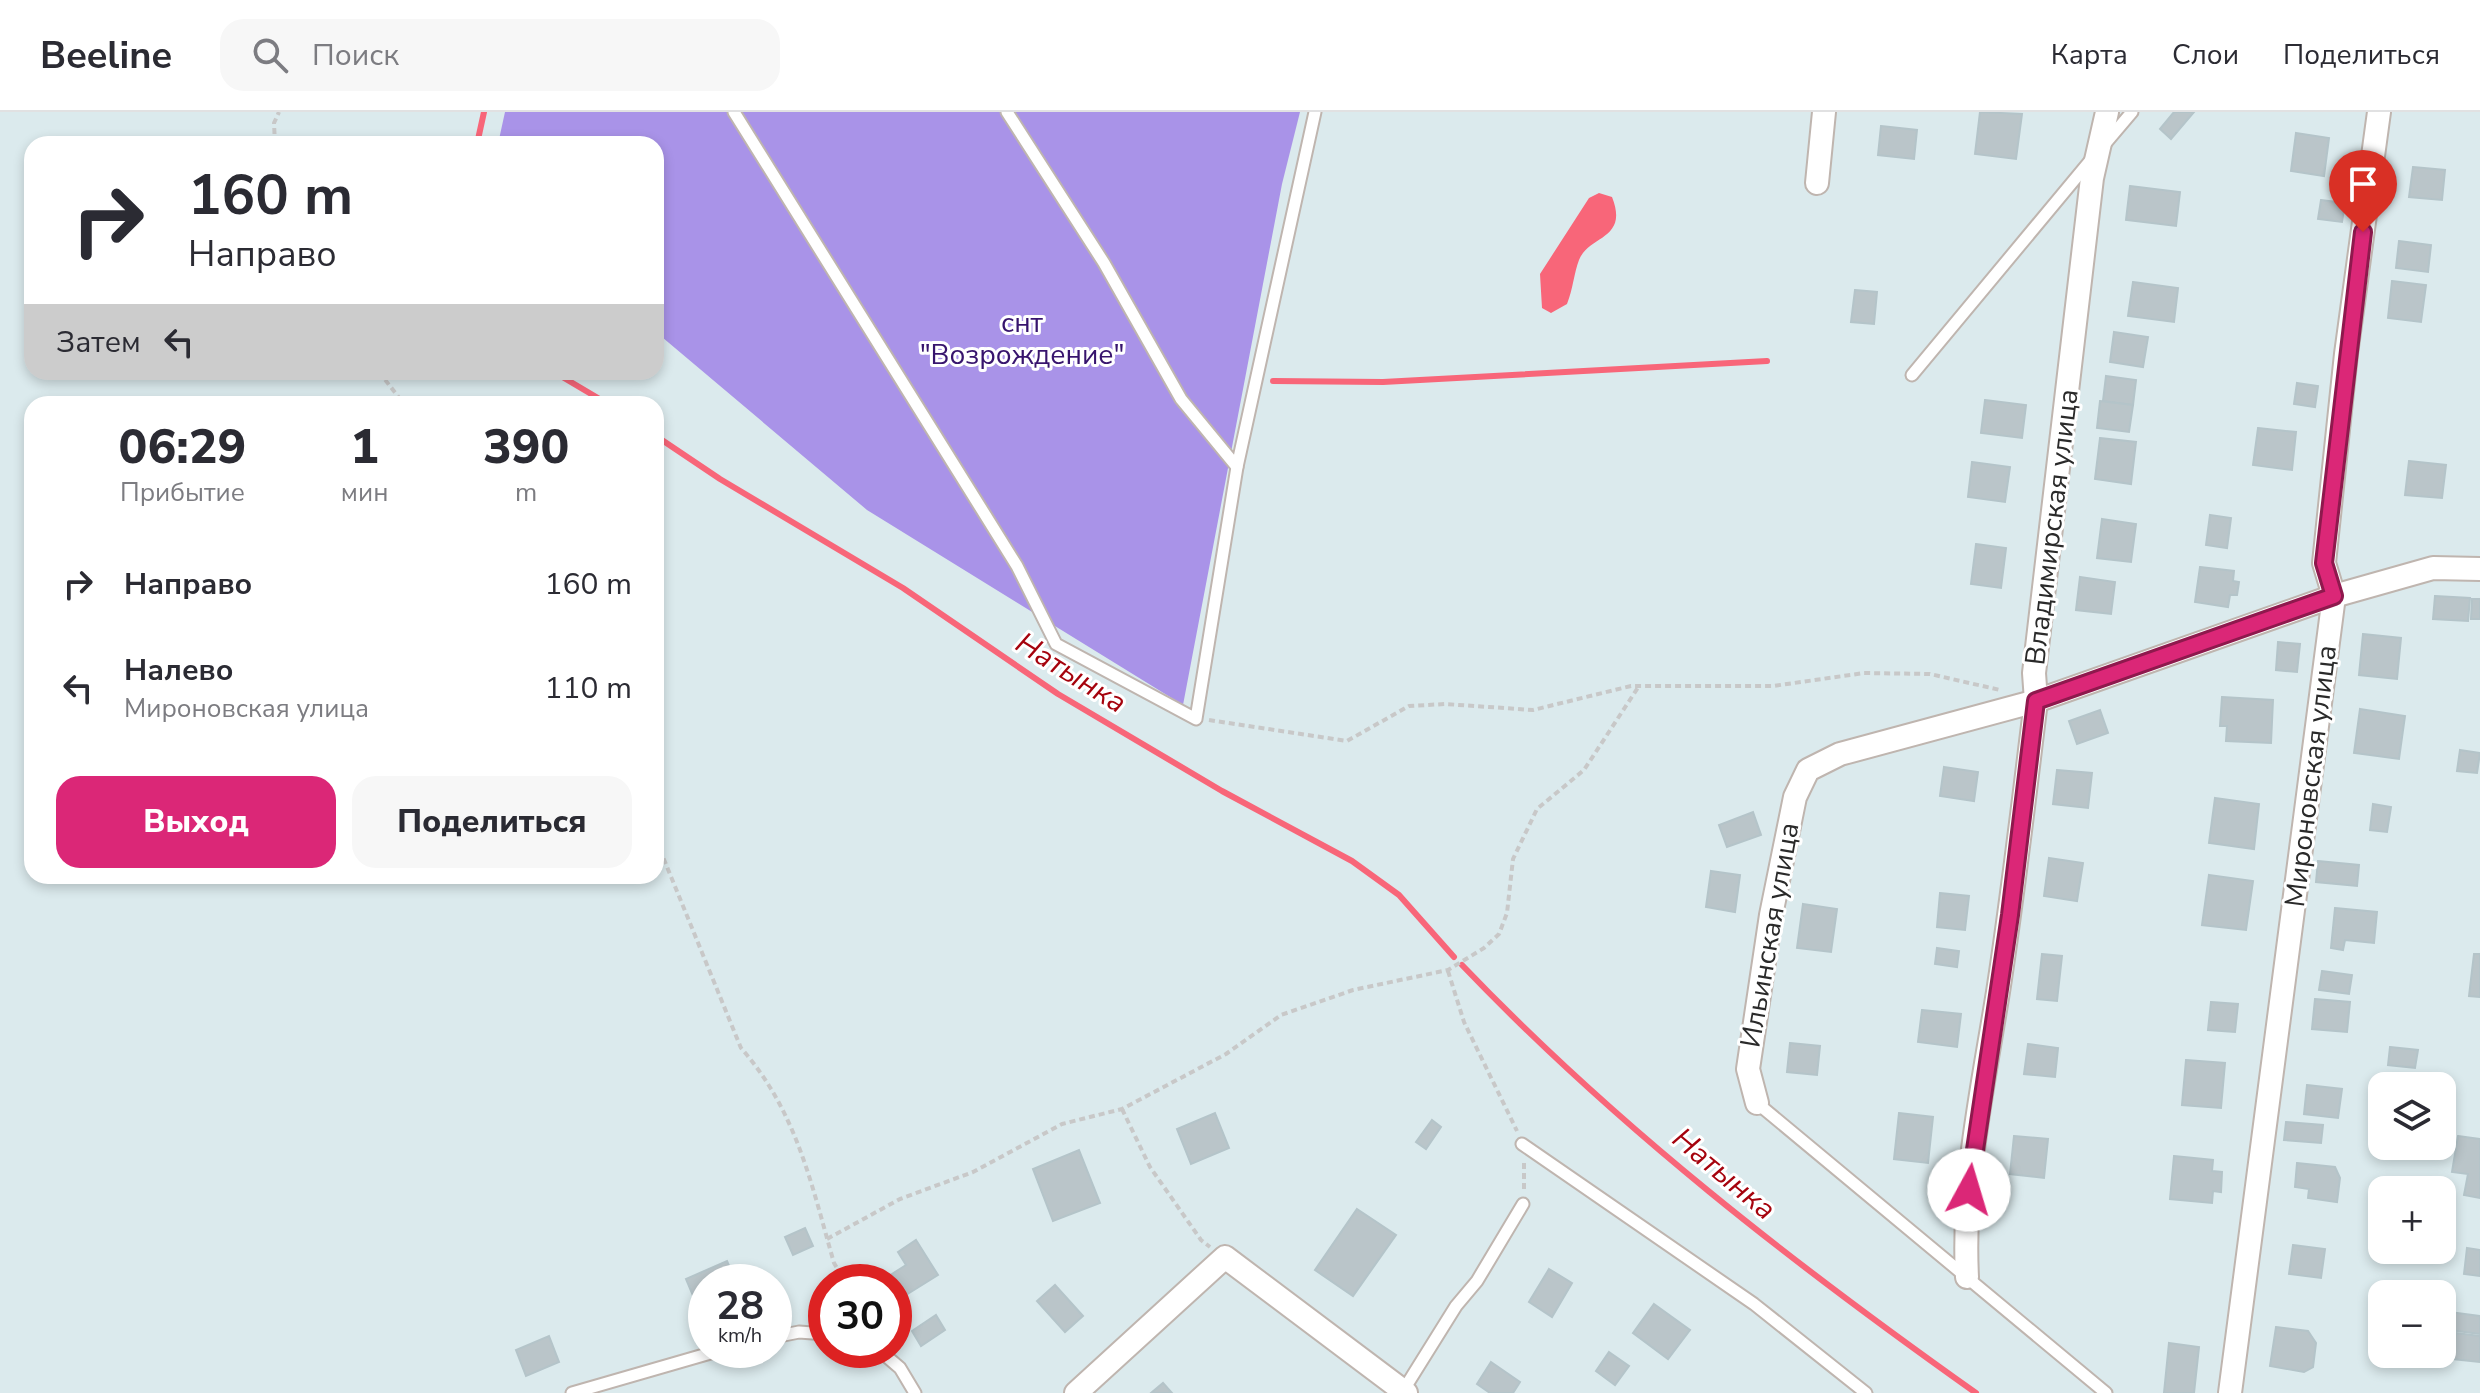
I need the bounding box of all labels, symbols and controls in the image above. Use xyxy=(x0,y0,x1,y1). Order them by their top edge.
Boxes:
search box xyxy=(220,19,780,91)
text: Beeline xyxy=(40,30,172,81)
icon: search xyxy=(248,33,292,77)
text: Поиск xyxy=(312,35,399,76)
text: Карта xyxy=(2051,36,2128,74)
text: Слои xyxy=(2172,36,2239,74)
text: Поделиться xyxy=(2283,36,2440,74)
pin xyxy=(2329,150,2397,232)
text: 160 m xyxy=(188,157,353,234)
icon: arrive xyxy=(2341,162,2385,206)
icon: right xyxy=(56,168,160,272)
text: Направо xyxy=(188,230,337,279)
park label: снт "Возрождение" xyxy=(920,304,1124,374)
icon: left xyxy=(157,320,201,364)
text: Затем xyxy=(56,322,141,363)
street label: Владимирская улица xyxy=(2016,387,2088,667)
text: 06:29 xyxy=(119,414,246,480)
text: 1 xyxy=(350,414,379,480)
text: 390 xyxy=(483,414,569,480)
text: Прибытие xyxy=(120,475,245,510)
text: мин xyxy=(341,475,388,510)
text: m xyxy=(515,475,537,510)
icon: right xyxy=(56,562,100,606)
text: Направо xyxy=(124,564,252,605)
text: 160 m xyxy=(545,564,632,605)
water label: Натынка xyxy=(1008,623,1134,723)
street label: Мироновская улица xyxy=(2276,643,2346,909)
text: Налево xyxy=(124,650,233,691)
icon: left xyxy=(56,666,100,710)
text: 110 m xyxy=(545,668,632,709)
text: Мироновская улица xyxy=(124,691,369,726)
button: Выход xyxy=(56,776,336,868)
button: Поделиться xyxy=(352,776,632,868)
street label: Ильинская улица xyxy=(1731,819,1809,1051)
map controls xyxy=(2368,1072,2456,1368)
button: layers xyxy=(2368,1072,2456,1160)
water label: Натынка xyxy=(1663,1119,1785,1229)
position arrow xyxy=(1927,1148,2011,1232)
button: + xyxy=(2368,1176,2456,1264)
speed limit sign: 30 xyxy=(808,1264,912,1368)
text: 28 xyxy=(716,1279,764,1333)
button: − xyxy=(2368,1280,2456,1368)
text: km/h xyxy=(718,1322,762,1349)

